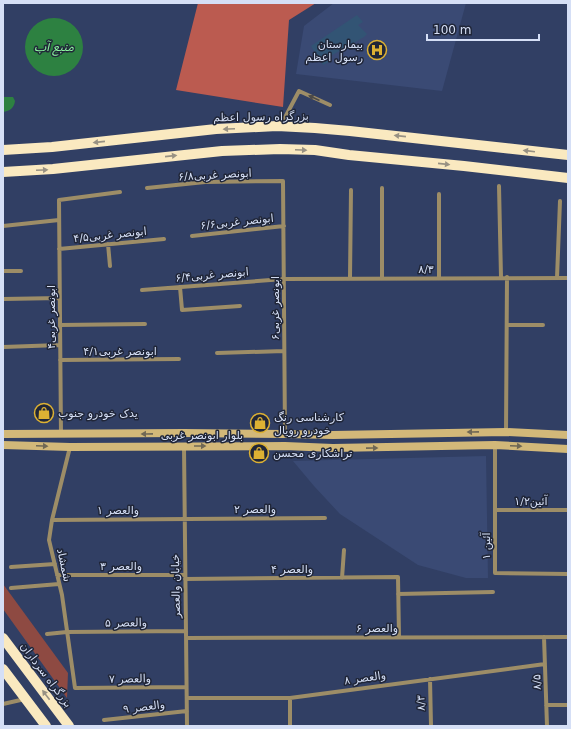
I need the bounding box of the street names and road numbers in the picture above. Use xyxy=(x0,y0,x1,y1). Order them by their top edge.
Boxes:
street label: بزرگراه رسول اعظم xyxy=(213,110,309,124)
street label: ۶/۸ابونصر غربی xyxy=(178,167,252,183)
street label: ۶/۶ابونصر غربی xyxy=(200,212,274,232)
street label: ۴/۵ابونصر غربی xyxy=(73,225,147,245)
street label: ۸/۳ xyxy=(418,263,434,276)
street label: ۶/۴ابونصر غربی xyxy=(175,265,249,285)
street label: ۶ابونصر غربی xyxy=(269,276,282,340)
street label: ۴ابونصر غربی xyxy=(45,285,58,349)
street label: ۴/۱ابونصر غربی xyxy=(83,345,157,358)
street label: بلوار ابونصر غربی xyxy=(161,429,243,442)
street label: ۱/۲آئین xyxy=(514,494,549,508)
street label: والعصر ۲ xyxy=(234,503,276,516)
street label: والعصر ۱ xyxy=(97,504,139,517)
street label: آئین ۱ xyxy=(479,531,493,560)
street label: شمشاد xyxy=(54,547,74,583)
street label: خیابان والعصر xyxy=(169,554,183,619)
street label: والعصر ۳ xyxy=(100,560,142,573)
street label: والعصر ۴ xyxy=(271,563,313,576)
street label: والعصر ۵ xyxy=(105,616,147,630)
street label: والعصر ۶ xyxy=(356,622,398,635)
street label: بزرگراه سرداران xyxy=(17,640,75,710)
street label: والعصر ۸ xyxy=(343,669,387,687)
street label: والعصر ۷ xyxy=(109,672,151,686)
street label: ۸/۵ xyxy=(530,674,544,690)
street label: ۸/۳ xyxy=(414,695,428,711)
street label: والعصر ۹ xyxy=(122,698,166,716)

